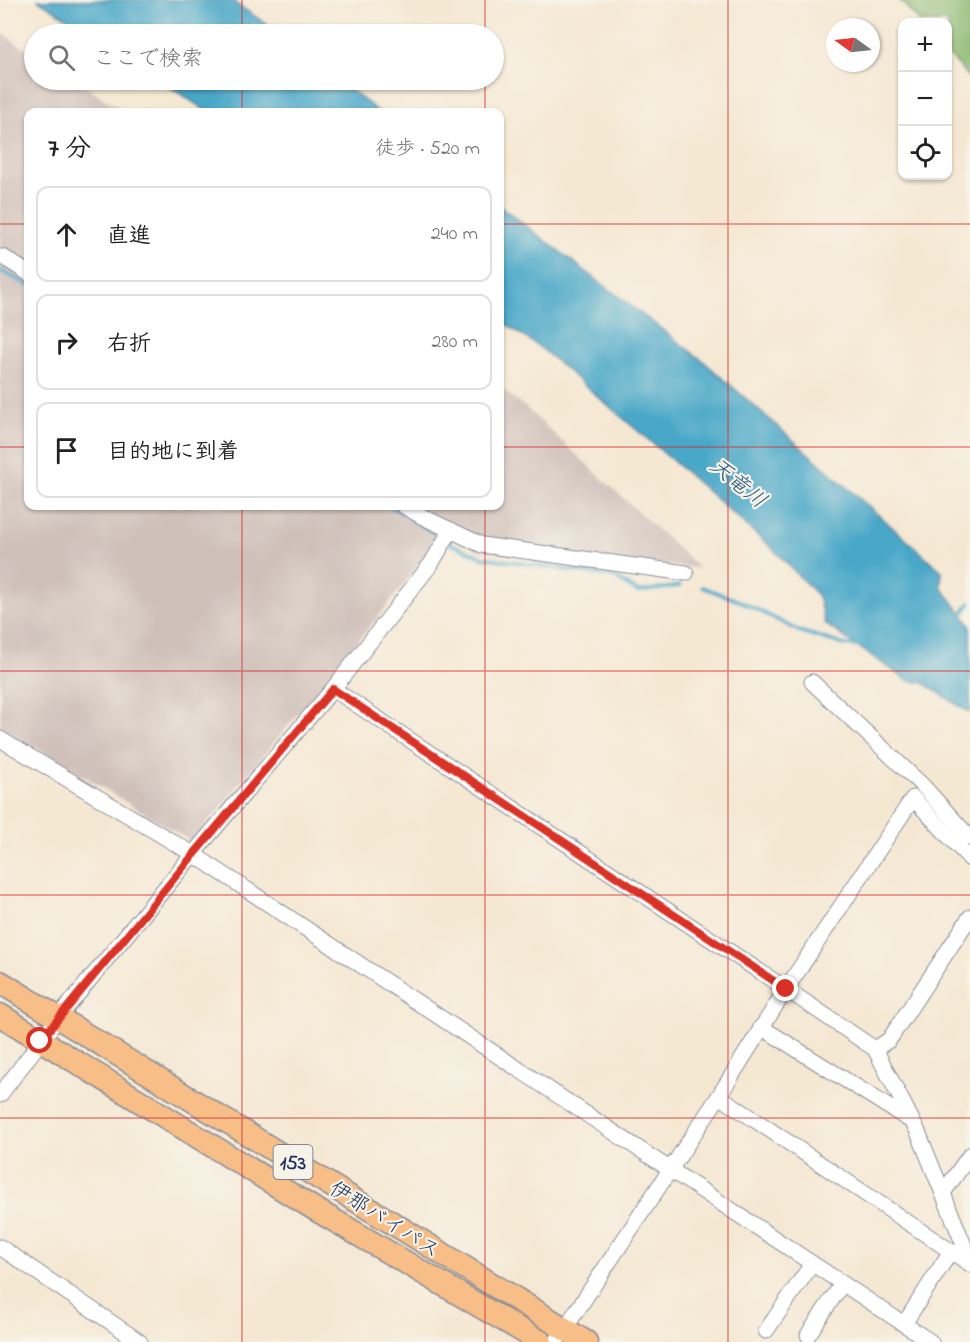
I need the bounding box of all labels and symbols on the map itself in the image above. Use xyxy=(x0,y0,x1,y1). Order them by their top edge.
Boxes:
north arrow xyxy=(826,18,880,72)
water label: 天竜川 xyxy=(701,451,773,518)
route end xyxy=(772,975,798,1001)
route start xyxy=(26,1027,52,1053)
road number: 153 xyxy=(274,1145,312,1179)
street label: 伊那バイパス xyxy=(323,1175,445,1267)

